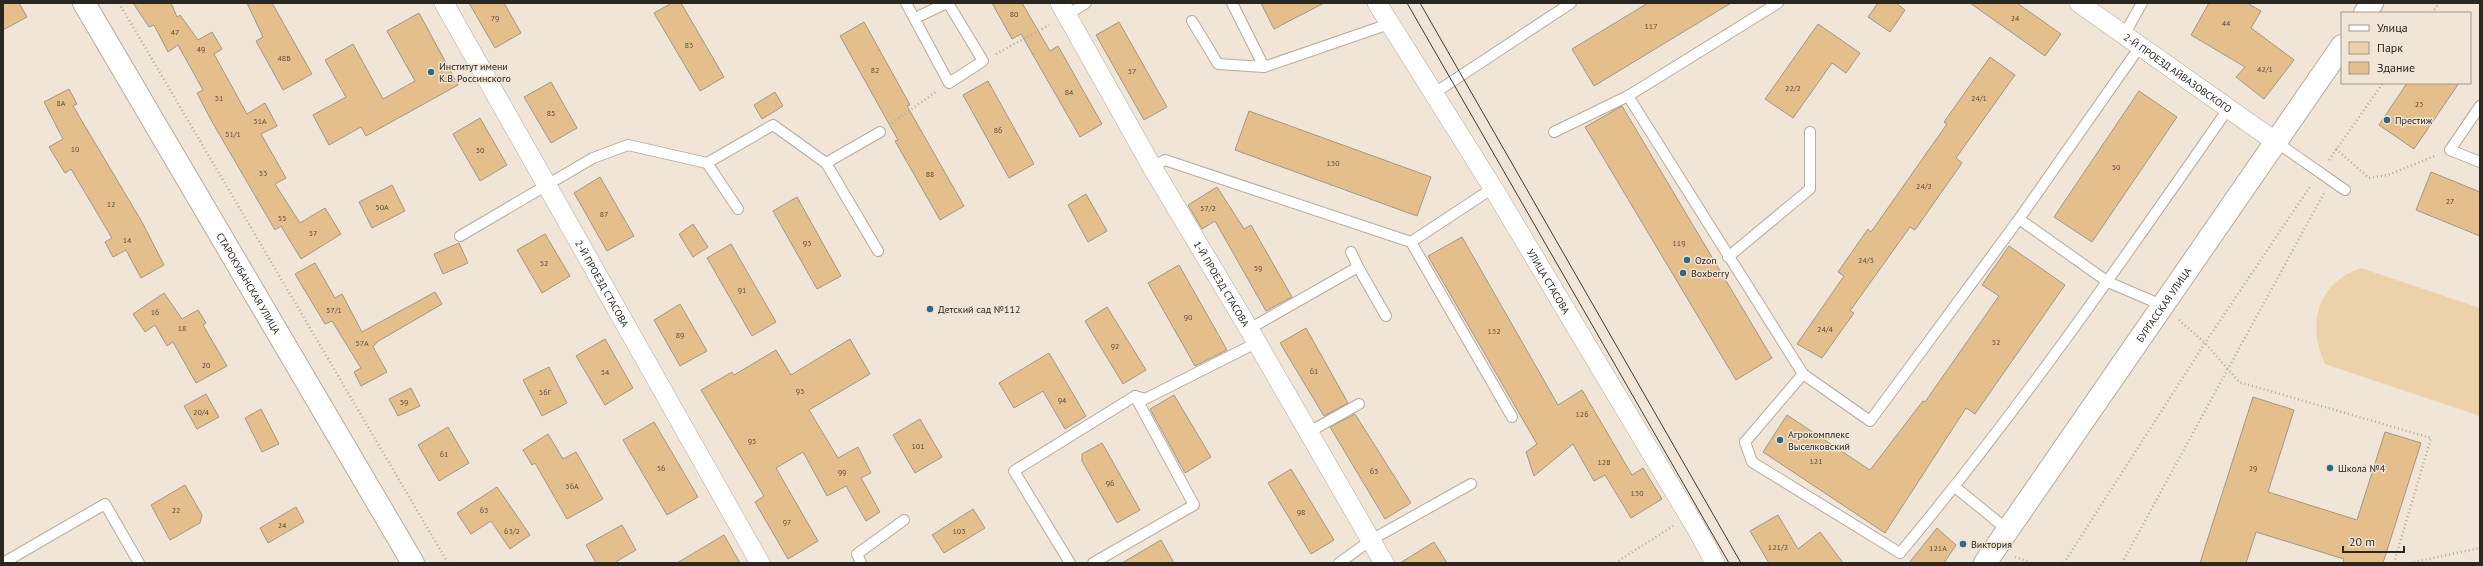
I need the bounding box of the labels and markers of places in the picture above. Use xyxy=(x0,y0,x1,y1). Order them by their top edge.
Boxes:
place label: Институт имени К.В. Россинского xyxy=(439,60,511,85)
marker: Институт имени К.В. Россинского xyxy=(426,67,436,77)
place label: Престиж xyxy=(2395,114,2433,127)
marker: Престиж xyxy=(2382,115,2392,125)
place label: Ozon xyxy=(1695,254,1717,267)
marker: Ozon xyxy=(1682,255,1692,265)
place label: Boxberry xyxy=(1691,267,1729,280)
marker: Boxberry xyxy=(1678,268,1688,278)
place label: Детский сад №112 xyxy=(938,303,1020,316)
marker: Детский сад №112 xyxy=(925,304,935,314)
place label: Агрокомплекс Выселковский xyxy=(1788,428,1850,453)
marker: Агрокомплекс Выселковский xyxy=(1775,435,1785,445)
place label: Школа №4 xyxy=(2338,462,2386,475)
marker: Школа №4 xyxy=(2325,463,2335,473)
place label: Виктория xyxy=(1971,538,2012,551)
marker: Виктория xyxy=(1958,539,1968,549)

